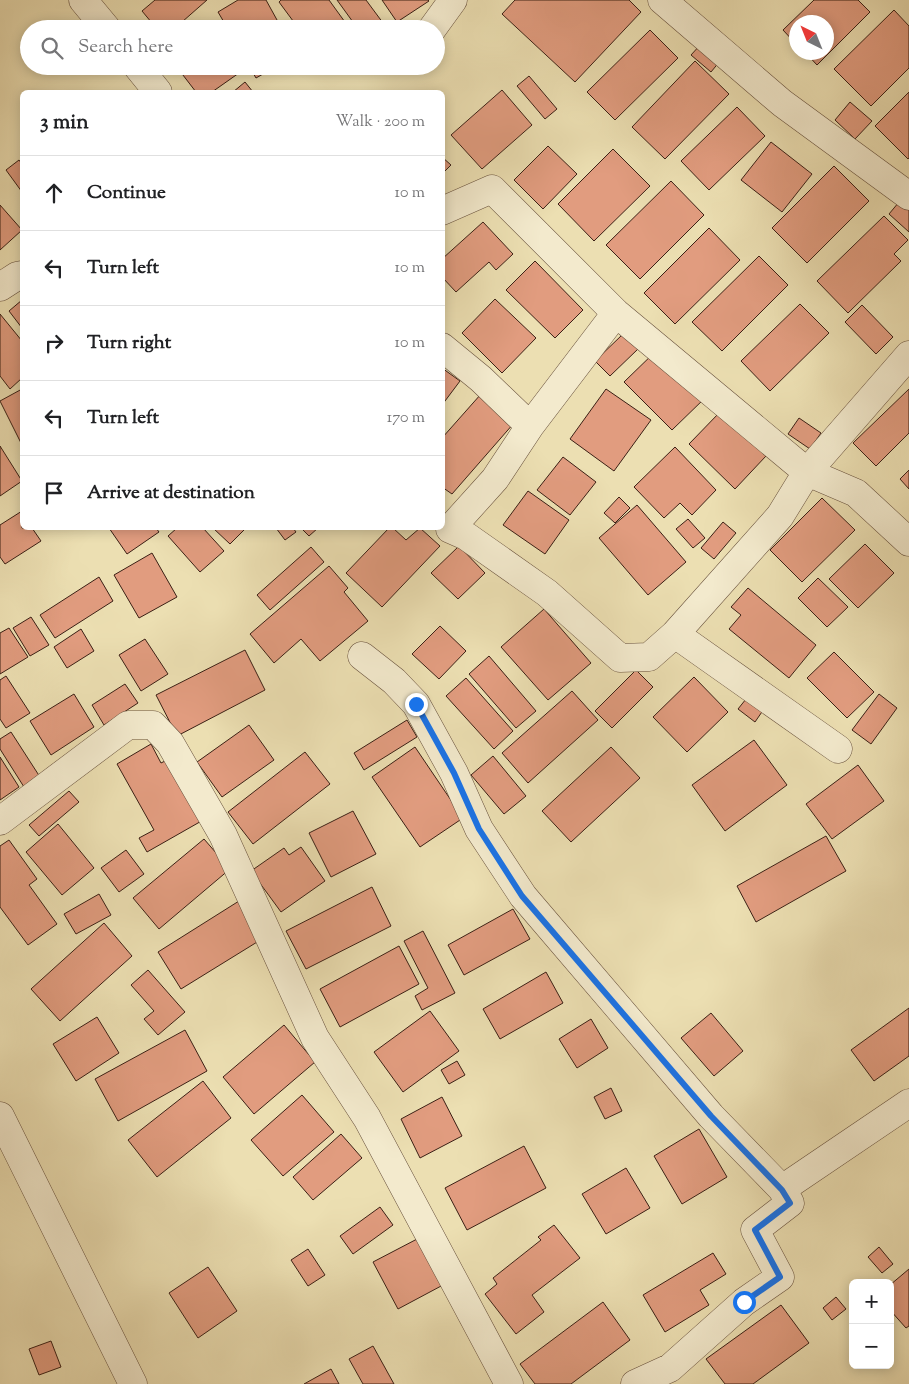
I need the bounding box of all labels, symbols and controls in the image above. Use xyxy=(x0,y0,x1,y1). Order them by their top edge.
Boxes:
north arrow xyxy=(789,15,834,60)
search box xyxy=(20,20,445,75)
icon: search xyxy=(38,34,66,62)
text: Search here xyxy=(78,34,173,61)
text: 3 min xyxy=(40,108,89,138)
text: Walk · 200 m xyxy=(336,111,425,134)
icon: ahead xyxy=(40,179,68,207)
text: Continue xyxy=(87,180,166,207)
text: 10 m xyxy=(395,182,425,205)
icon: left xyxy=(40,254,68,282)
text: Turn left xyxy=(87,255,159,282)
text: 10 m xyxy=(395,257,425,280)
icon: right xyxy=(40,329,68,357)
text: Turn right xyxy=(87,330,171,357)
text: 10 m xyxy=(395,332,425,355)
icon: left xyxy=(40,404,68,432)
text: Turn left xyxy=(87,405,159,432)
text: 170 m xyxy=(387,407,425,430)
icon: arrive xyxy=(40,479,68,507)
text: Arrive at destination xyxy=(87,480,255,507)
route end xyxy=(405,693,428,716)
map controls xyxy=(849,1279,894,1369)
button: + xyxy=(849,1279,894,1324)
route start xyxy=(733,1291,756,1314)
button: − xyxy=(849,1324,894,1369)

